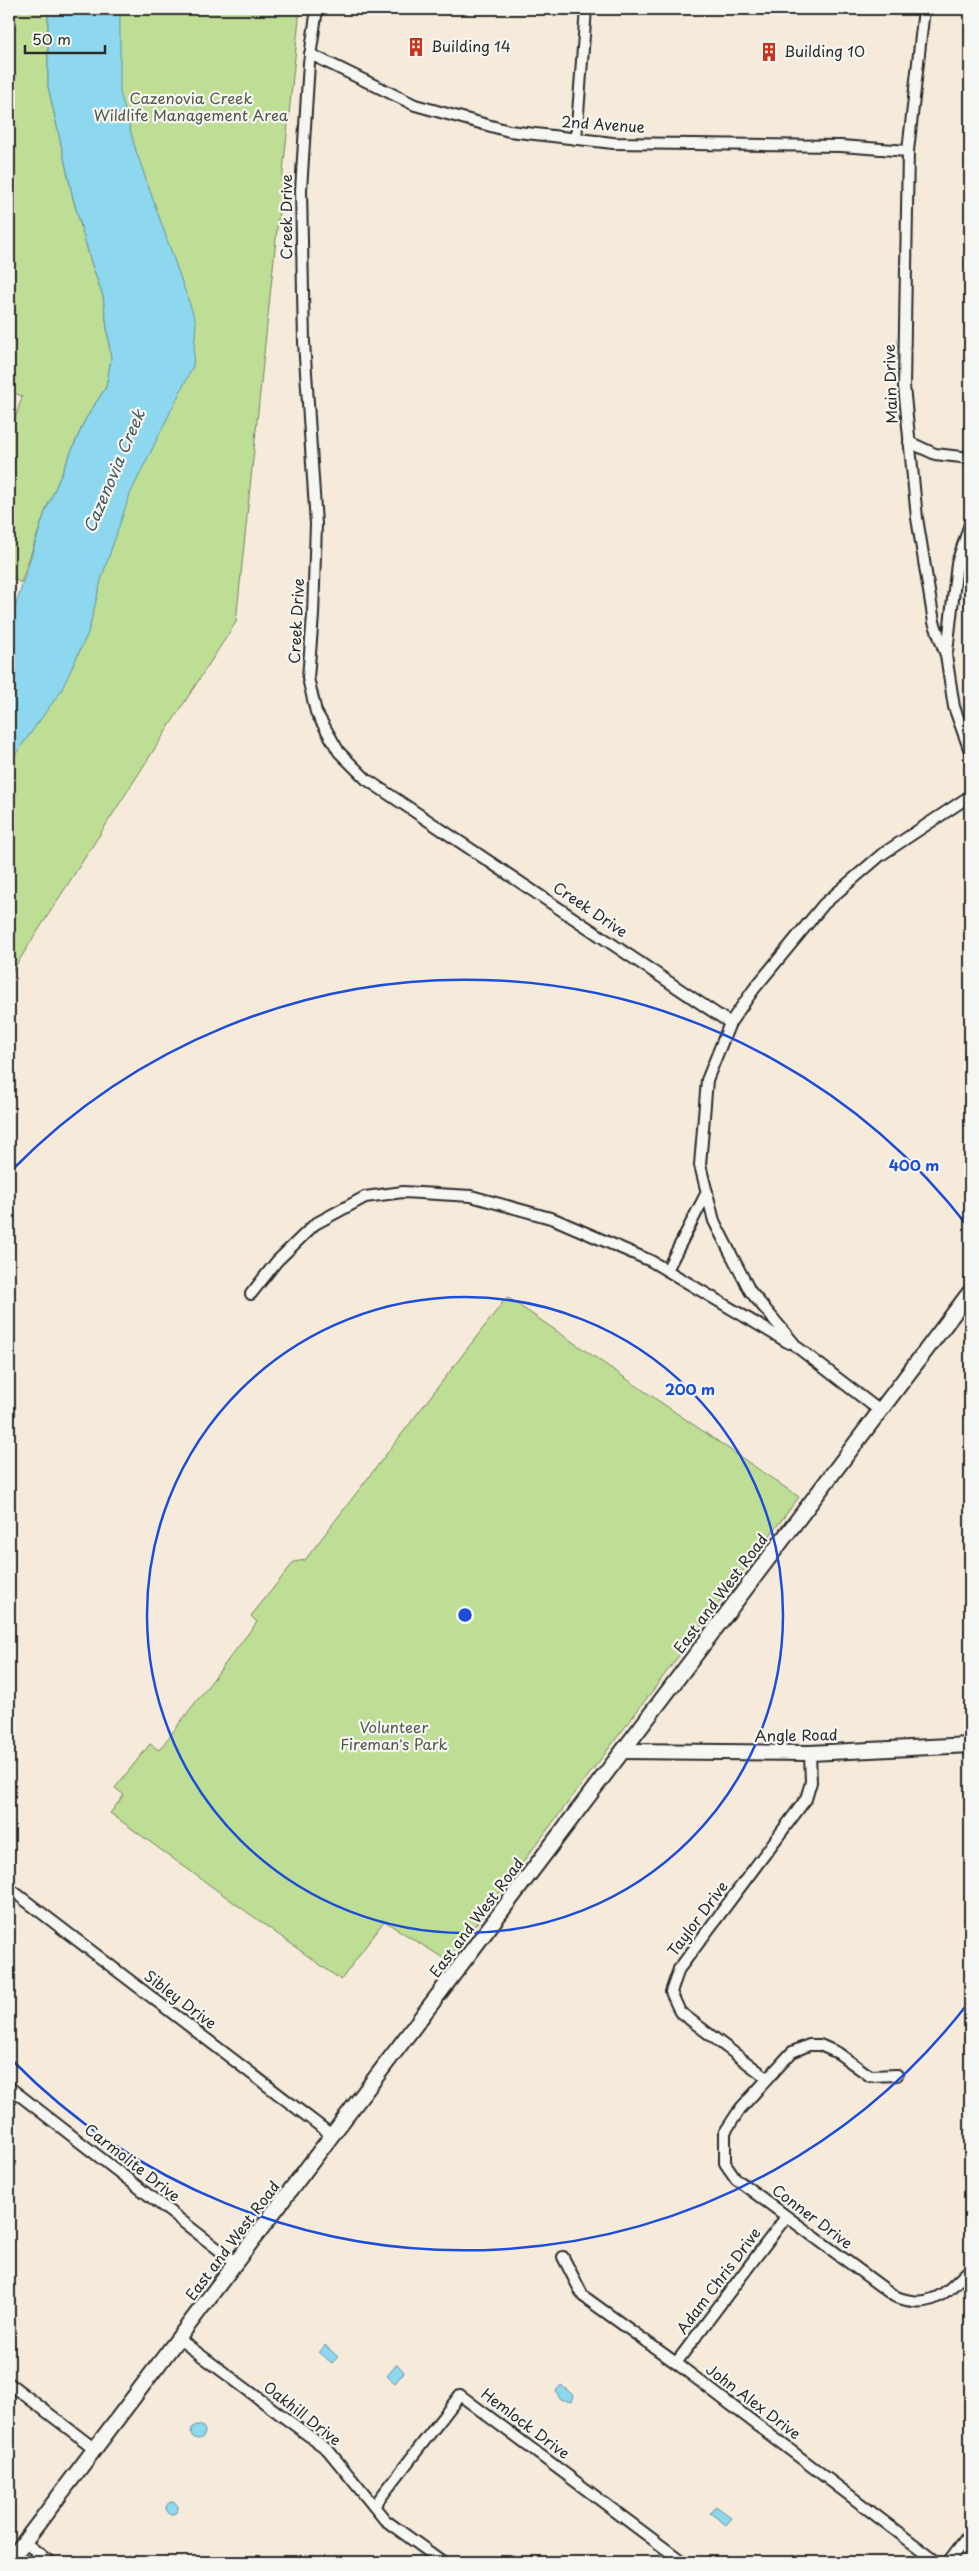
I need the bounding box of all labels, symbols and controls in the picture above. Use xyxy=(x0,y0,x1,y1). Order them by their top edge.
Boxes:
scale bar xyxy=(25,22,105,54)
text: 50 m xyxy=(32,27,71,50)
place label: Building 14 xyxy=(431,34,511,57)
building icon: Building 14 xyxy=(405,36,427,58)
place label: Building 10 xyxy=(784,39,865,62)
building icon: Building 10 xyxy=(758,41,780,63)
park label: Cazenovia Creek Wildlife Management Area xyxy=(94,86,289,126)
street label: 2nd Avenue xyxy=(561,109,646,138)
street label: Creek Drive xyxy=(274,174,297,260)
street label: Main Drive xyxy=(877,344,902,424)
water label: Cazenovia Creek xyxy=(76,404,150,536)
street label: Creek Drive xyxy=(282,578,309,664)
street label: Creek Drive xyxy=(549,875,633,942)
text: 400 m xyxy=(889,1153,939,1176)
text: 200 m xyxy=(665,1377,715,1400)
street label: East and West Road xyxy=(667,1528,773,1658)
centre of rings xyxy=(456,1606,474,1624)
park label: Volunteer Fireman's Park xyxy=(340,1715,448,1755)
street label: Angle Road xyxy=(754,1722,838,1747)
street label: East and West Road xyxy=(423,1852,529,1982)
street label: Taylor Drive xyxy=(661,1876,733,1961)
street label: Sibley Drive xyxy=(140,1964,222,2034)
street label: Carmolite Drive xyxy=(80,2117,186,2207)
street label: East and West Road xyxy=(179,2175,285,2305)
street label: Conner Drive xyxy=(768,2178,858,2254)
street label: Adam Chris Drive xyxy=(670,2222,766,2338)
street label: John Alex Drive xyxy=(702,2357,806,2444)
street label: Oakhill Drive xyxy=(259,2375,347,2451)
street label: Hemlock Drive xyxy=(477,2382,575,2464)

